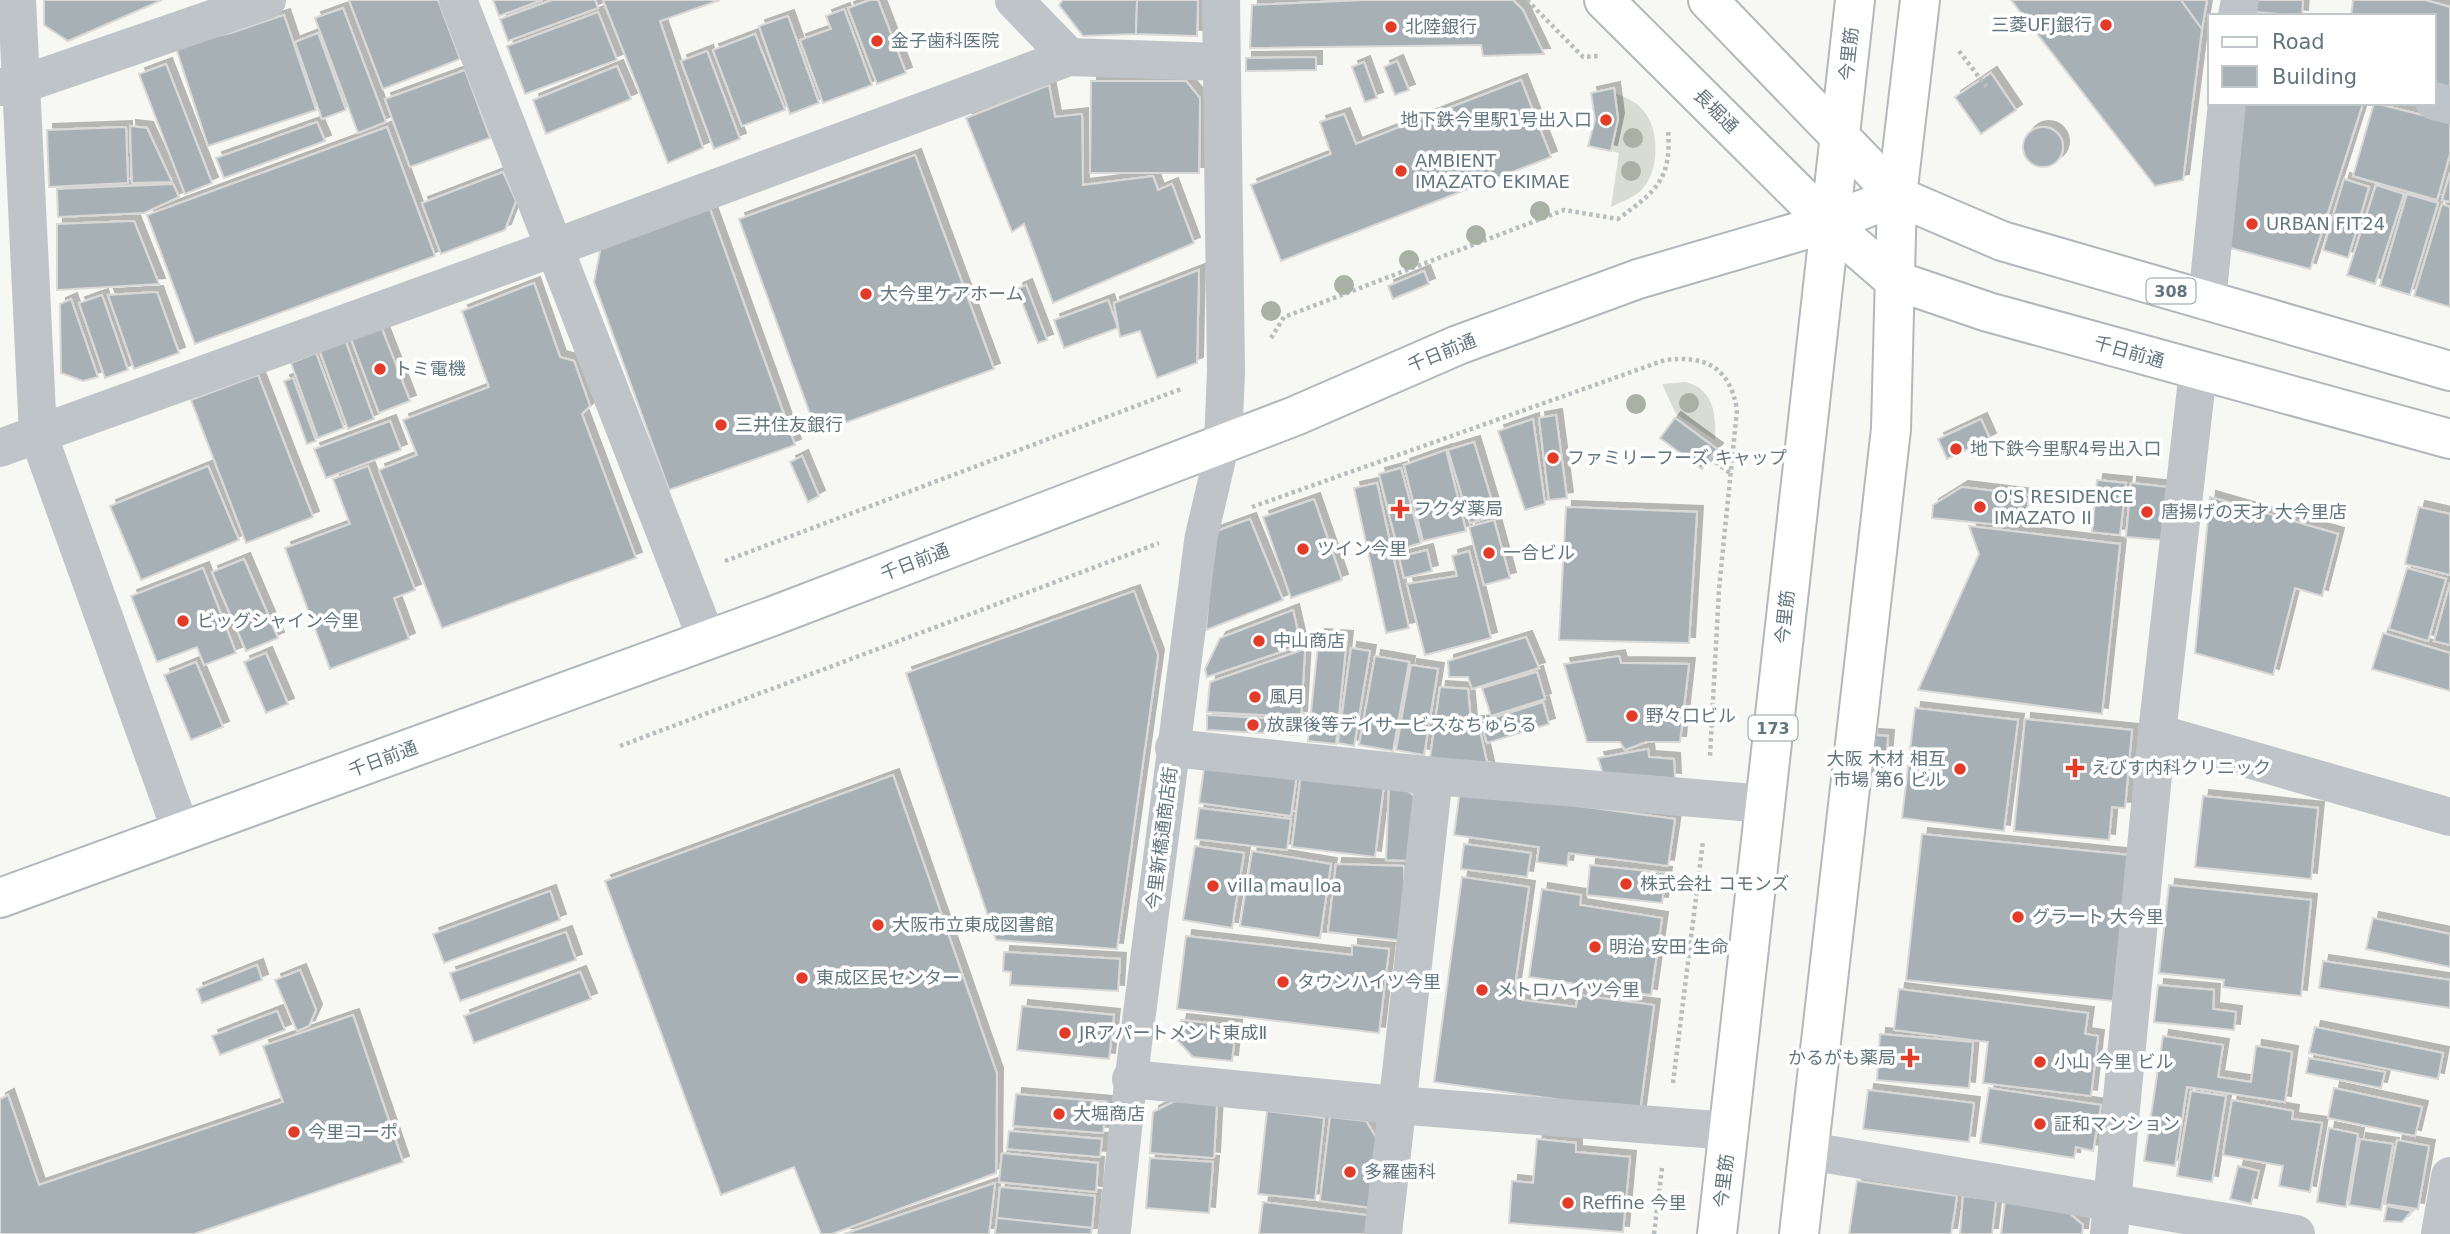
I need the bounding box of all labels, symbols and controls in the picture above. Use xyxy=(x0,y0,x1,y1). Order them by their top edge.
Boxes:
place label: 三菱UFJ銀行 xyxy=(1991,14,2092,35)
legend xyxy=(2208,14,2436,105)
place label: 北陸銀行 xyxy=(1405,16,1477,37)
marker: 三菱UFJ銀行 xyxy=(2098,17,2114,33)
marker: 北陸銀行 xyxy=(1383,19,1399,35)
street label: 今里筋 xyxy=(1835,26,1862,82)
place label: 金子歯科医院 xyxy=(891,30,999,51)
text: Road xyxy=(2272,30,2325,54)
marker: 金子歯科医院 xyxy=(869,33,885,49)
text: Building xyxy=(2272,65,2357,89)
street label: 長堀通 xyxy=(1690,84,1743,137)
place label: 地下鉄今里駅1号出入口 xyxy=(1401,109,1592,130)
marker: 地下鉄今里駅1号出入口 xyxy=(1598,112,1614,128)
place label: AMBIENT IMAZATO EKIMAE xyxy=(1415,150,1570,192)
marker: AMBIENT IMAZATO EKIMAE xyxy=(1393,163,1409,179)
place label: URBAN FIT24 xyxy=(2266,213,2385,234)
marker: URBAN FIT24 xyxy=(2244,216,2260,232)
road number: 308 xyxy=(2146,278,2196,304)
place label: 大今里ケアホーム xyxy=(880,283,1023,304)
marker: 大今里ケアホーム xyxy=(858,286,874,302)
street label: 千日前通 xyxy=(1405,329,1479,376)
street label: 千日前通 xyxy=(2092,332,2167,372)
place label: トミ電機 xyxy=(394,358,466,379)
marker: トミ電機 xyxy=(372,361,388,377)
place label: 三井住友銀行 xyxy=(735,414,843,435)
marker: 三井住友銀行 xyxy=(713,417,729,433)
place label: 地下鉄今里駅4号出入口 xyxy=(1970,438,2161,459)
marker: 地下鉄今里駅4号出入口 xyxy=(1948,441,1964,457)
place label: ファミリーフーズ キャップ xyxy=(1567,447,1787,468)
marker: ファミリーフーズ キャップ xyxy=(1545,450,1561,466)
place label: O'S RESIDENCE IMAZATO II xyxy=(1994,486,2134,528)
place label: フクダ薬局 xyxy=(1414,498,1503,519)
marker: O'S RESIDENCE IMAZATO II xyxy=(1972,499,1988,515)
marker: フクダ薬局 xyxy=(1392,501,1408,517)
place label: 唐揚げの天才 大今里店 xyxy=(2161,501,2347,522)
marker: 唐揚げの天才 大今里店 xyxy=(2139,504,2155,520)
place label: ツイン今里 xyxy=(1317,538,1407,559)
street label: 千日前通 xyxy=(877,539,952,584)
marker: ツイン今里 xyxy=(1295,541,1311,557)
place label: 一合ビル xyxy=(1503,542,1575,563)
marker: 一合ビル xyxy=(1481,545,1497,561)
street label: 今里筋 xyxy=(1771,589,1798,645)
place label: ビッグシャイン今里 xyxy=(197,610,359,631)
marker: ビッグシャイン今里 xyxy=(175,613,191,629)
place label: 中山商店 xyxy=(1273,630,1345,651)
marker: 中山商店 xyxy=(1251,633,1267,649)
place label: 風月 xyxy=(1269,686,1305,707)
marker: 風月 xyxy=(1247,689,1263,705)
place label: 野々口ビル xyxy=(1646,705,1736,726)
marker: 野々口ビル xyxy=(1624,708,1640,724)
place label: 放課後等デイサービスなちゅらる xyxy=(1267,714,1537,735)
road number: 173 xyxy=(1748,716,1798,740)
marker: 放課後等デイサービスなちゅらる xyxy=(1245,717,1261,733)
street label: 千日前通 xyxy=(345,736,420,781)
place label: 大阪 木材 相互 市場 第6 ビル xyxy=(1827,748,1946,790)
place label: えびす内科クリニック xyxy=(2091,757,2271,778)
marker: えびす内科クリニック xyxy=(2065,758,2085,778)
marker: 大阪 木材 相互 市場 第6 ビル xyxy=(1952,761,1968,777)
street label: 今里新橋通商店街 xyxy=(1142,765,1181,911)
place label: 株式会社 コモンズ xyxy=(1640,873,1789,894)
place label: villa mau loa xyxy=(1227,875,1342,896)
marker: 株式会社 コモンズ xyxy=(1618,876,1634,892)
marker: villa mau loa xyxy=(1205,878,1221,894)
place label: グラート 大今里 xyxy=(2032,906,2164,927)
marker: グラート 大今里 xyxy=(2010,909,2026,925)
place label: 大阪市立東成図書館 xyxy=(892,914,1054,935)
marker: 大阪市立東成図書館 xyxy=(870,917,886,933)
place label: 明治 安田 生命 xyxy=(1609,936,1728,957)
marker: 明治 安田 生命 xyxy=(1587,939,1603,955)
place label: 東成区民センター xyxy=(816,967,960,988)
marker: 東成区民センター xyxy=(794,970,810,986)
place label: タウンハイツ今里 xyxy=(1297,971,1441,992)
marker: タウンハイツ今里 xyxy=(1275,974,1291,990)
place label: メトロハイツ今里 xyxy=(1496,979,1640,1000)
marker: メトロハイツ今里 xyxy=(1474,982,1490,998)
place label: JRアパートメント東成Ⅱ xyxy=(1078,1022,1267,1043)
marker: JRアパートメント東成Ⅱ xyxy=(1057,1025,1073,1041)
place label: かるがも薬局 xyxy=(1788,1047,1896,1068)
marker: かるがも薬局 xyxy=(1902,1050,1918,1066)
place label: 小山 今里 ビル xyxy=(2054,1051,2173,1072)
marker: 小山 今里 ビル xyxy=(2032,1054,2048,1070)
place label: 大堀商店 xyxy=(1073,1103,1145,1124)
marker: 大堀商店 xyxy=(1051,1106,1067,1122)
place label: 証和マンション xyxy=(2054,1113,2180,1134)
marker: 証和マンション xyxy=(2032,1116,2048,1132)
place label: 今里コーポ xyxy=(308,1121,398,1142)
marker: 今里コーポ xyxy=(286,1124,302,1140)
street label: 今里筋 xyxy=(1710,1153,1737,1209)
place label: 多羅歯科 xyxy=(1364,1161,1436,1182)
marker: 多羅歯科 xyxy=(1342,1164,1358,1180)
place label: Reffine 今里 xyxy=(1582,1192,1686,1213)
marker: Reffine 今里 xyxy=(1560,1195,1576,1211)

